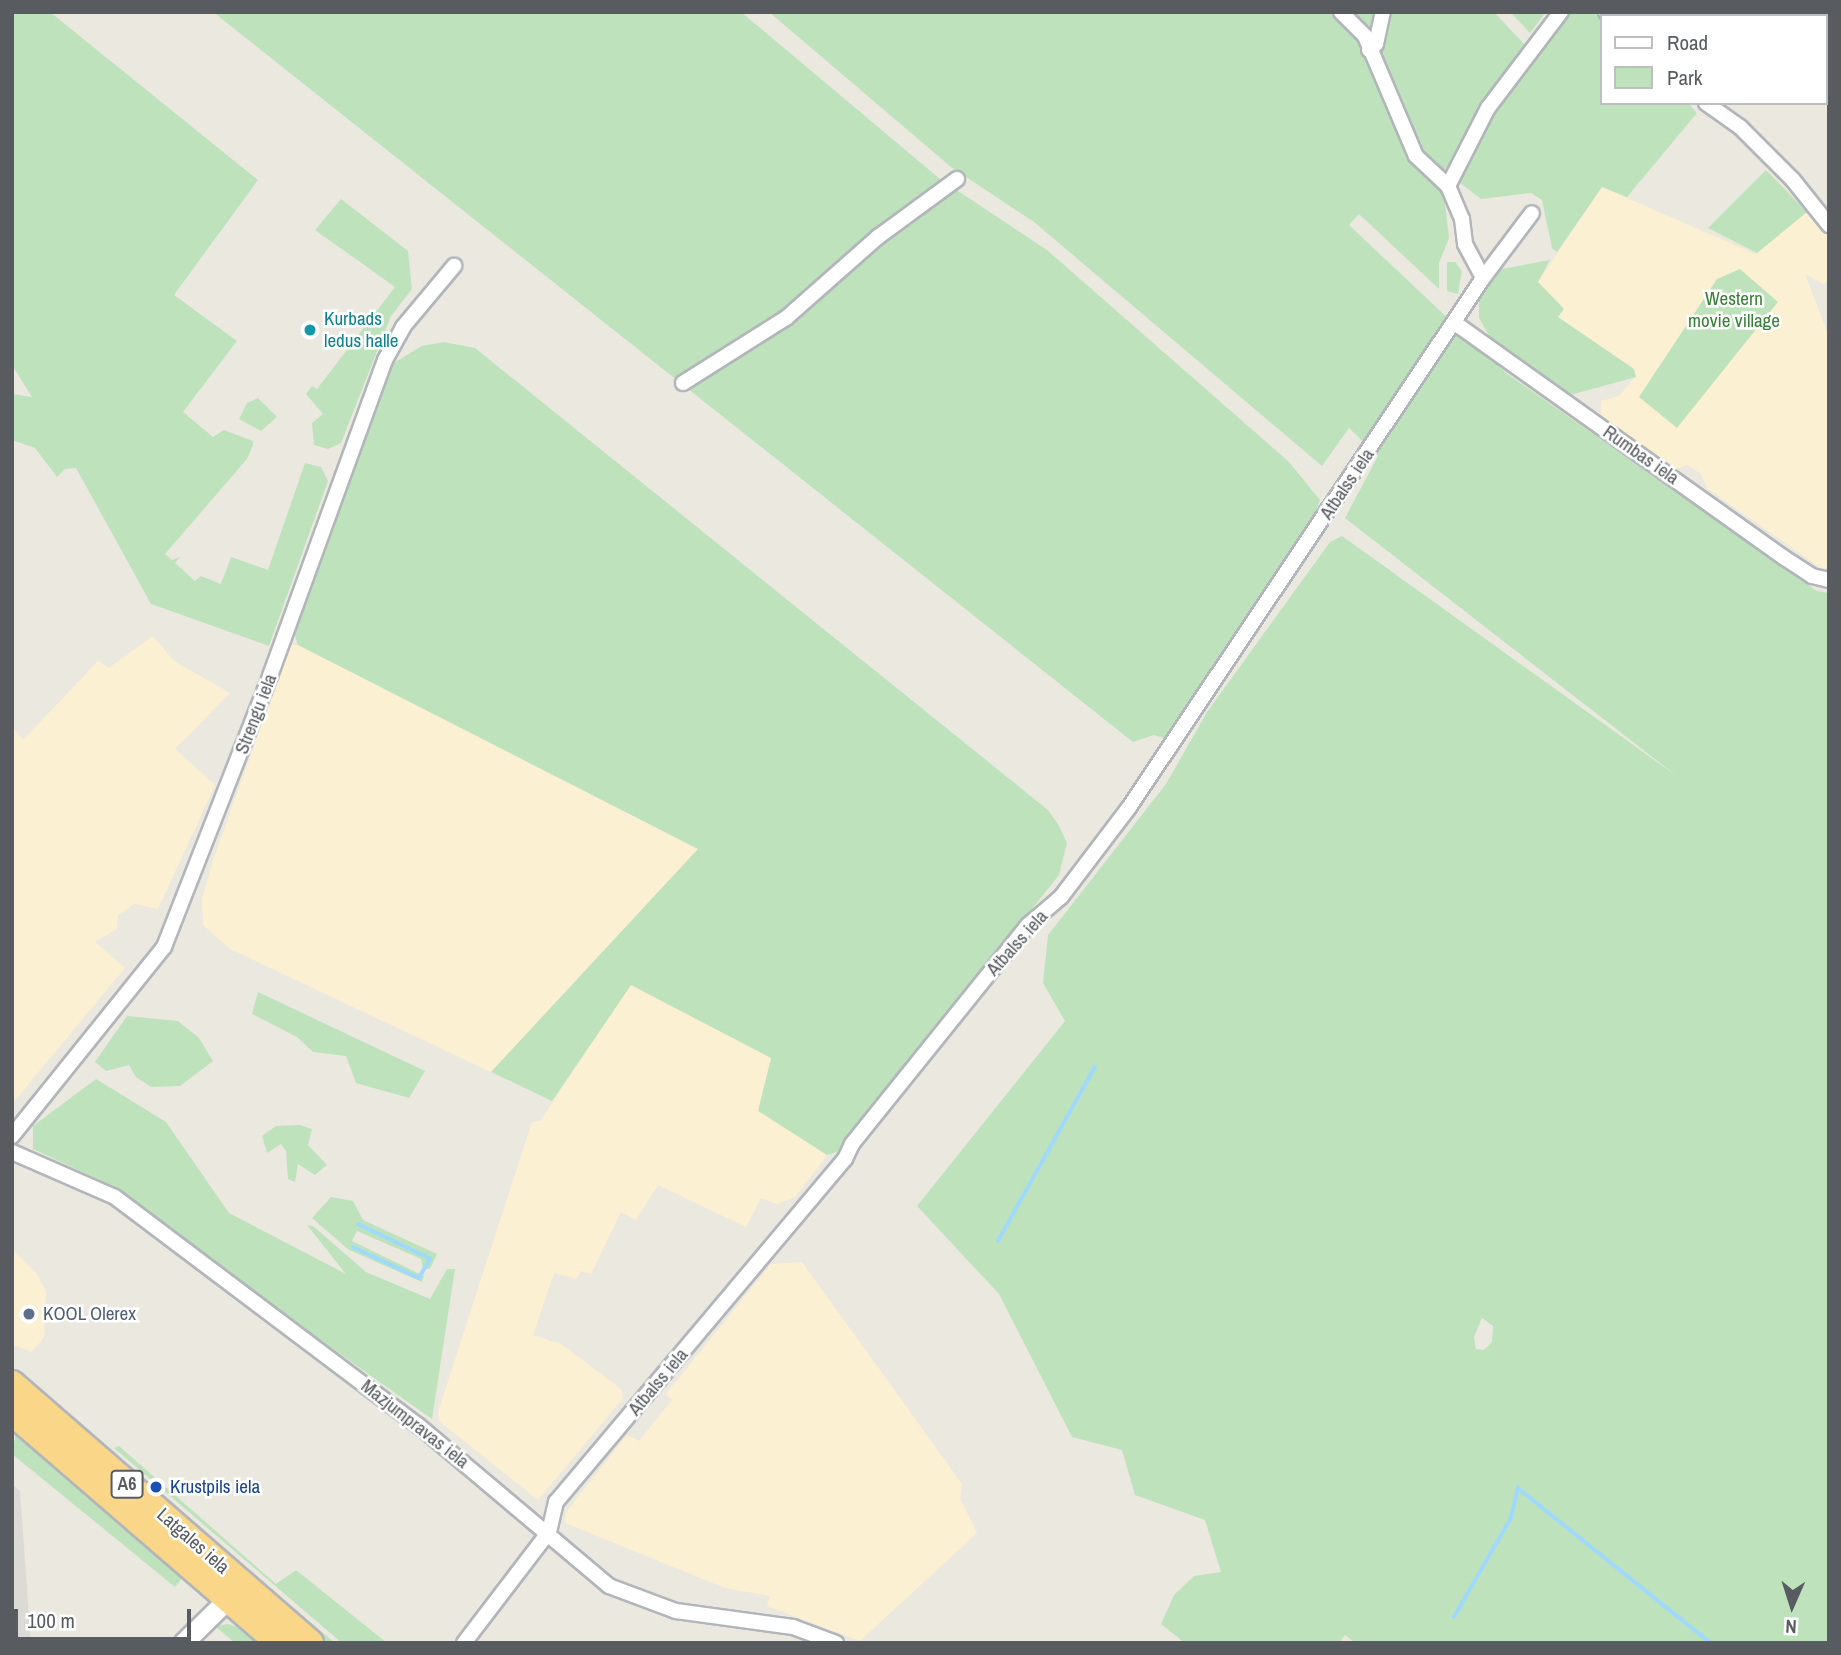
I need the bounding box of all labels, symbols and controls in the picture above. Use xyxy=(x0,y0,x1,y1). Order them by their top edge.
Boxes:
legend xyxy=(1600,14,1827,105)
text: Road xyxy=(1667,28,1708,57)
text: Park xyxy=(1667,63,1702,92)
park label: Western movie village xyxy=(1688,288,1780,332)
place label: Kurbads ledus halle xyxy=(324,308,398,352)
marker: Kurbads ledus halle xyxy=(302,322,318,338)
street label: Rumbas iela xyxy=(1599,421,1683,489)
street label: Atbalss iela xyxy=(1315,444,1379,524)
street label: Strengu iela xyxy=(230,671,282,757)
street label: Atbalss iela xyxy=(982,905,1052,981)
place label: KOOL Olerex xyxy=(43,1303,137,1325)
marker: KOOL Olerex xyxy=(21,1306,37,1322)
street label: Atbalss iela xyxy=(623,1344,693,1420)
street label: Mazjumpravas iela xyxy=(356,1375,474,1473)
road number: A6 xyxy=(110,1470,144,1498)
place label: Krustpils iela xyxy=(170,1476,260,1498)
marker: Krustpils iela xyxy=(148,1479,164,1495)
street label: Latgales iela xyxy=(152,1503,234,1579)
north arrow xyxy=(1757,1571,1827,1641)
scale bar xyxy=(18,1596,194,1640)
text: 100 m xyxy=(27,1606,75,1635)
text: N xyxy=(1785,1614,1797,1640)

